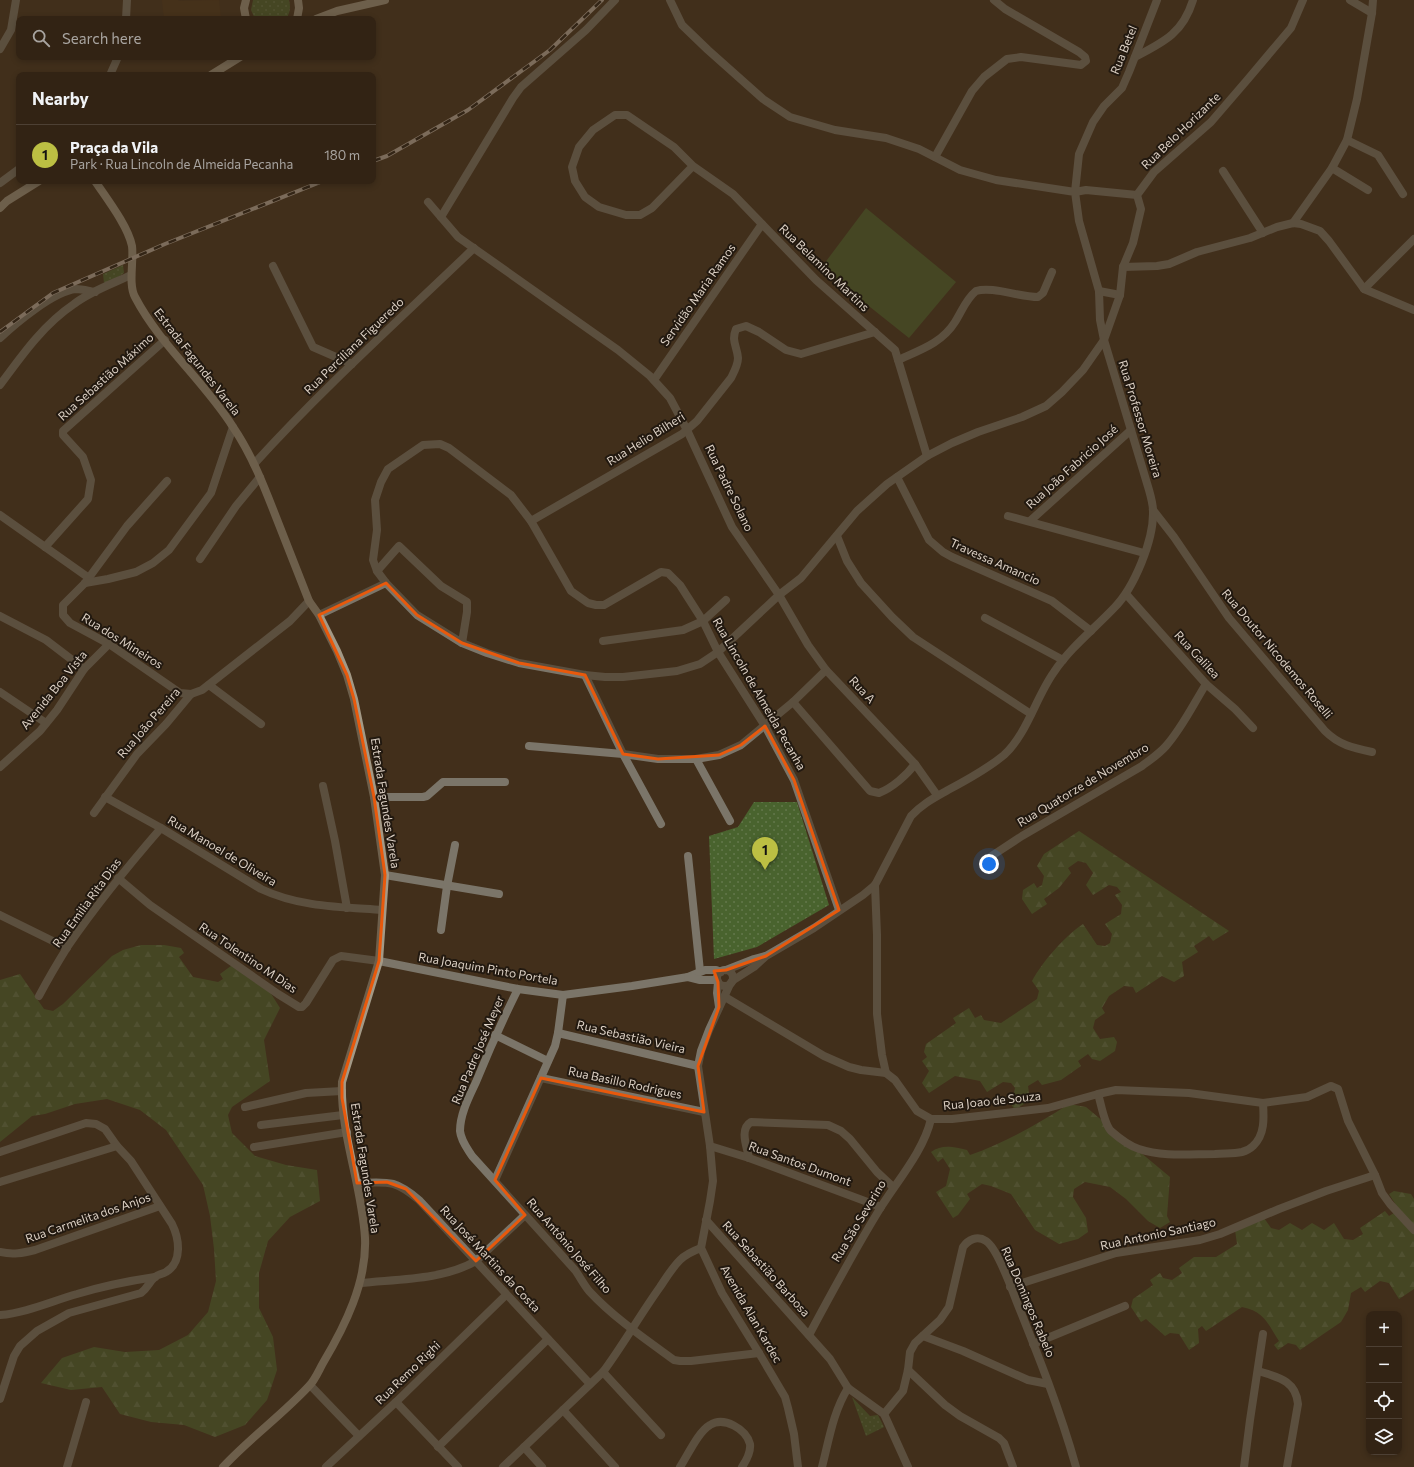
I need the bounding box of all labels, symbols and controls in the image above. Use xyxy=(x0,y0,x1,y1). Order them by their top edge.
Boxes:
search box xyxy=(16,16,376,60)
street label: Rua Betel xyxy=(1107,23,1139,76)
icon: search xyxy=(30,27,52,49)
text: Search here xyxy=(62,29,141,47)
text: Nearby xyxy=(32,88,89,109)
street label: Rua Belo Horizante xyxy=(1138,89,1223,171)
text: Praça da Vila xyxy=(70,138,158,156)
text: 1 xyxy=(42,147,48,163)
text: 180 m xyxy=(324,147,360,163)
text: Park · Rua Lincoln de Almeida Pecanha xyxy=(70,156,293,172)
street label: Rua Belamino Martins xyxy=(777,221,872,314)
street label: Servidão Maria Ramos xyxy=(657,241,738,348)
street label: Rua Perciliana Figueredo xyxy=(301,294,406,396)
street label: Estrada Fagundes Varela xyxy=(152,305,244,418)
street label: Rua Sebastião Máximo xyxy=(55,330,156,423)
street label: Rua Professor Moreira xyxy=(1116,358,1165,479)
street label: Rua Helio Bilheri xyxy=(604,409,687,468)
street label: Rua João Fabricio José xyxy=(1023,421,1121,512)
street label: Rua Padre Solano xyxy=(703,442,757,533)
street label: Travessa Amancio xyxy=(948,535,1043,587)
street label: Rua Doutor Nicodemos Roselli xyxy=(1220,586,1336,721)
street label: Rua dos Mineiros xyxy=(79,610,166,671)
street label: Rua Lincoln de Almeida Pecanha xyxy=(710,615,809,772)
street label: Rua Galilea xyxy=(1172,628,1223,681)
street label: Avenida Boa Vista xyxy=(17,647,89,731)
street label: Rua A xyxy=(847,673,879,706)
street label: Rua João Pereira xyxy=(114,684,183,761)
street label: Estrada Fagundes Varela xyxy=(369,737,403,869)
street label: Rua Quatorze de Novembro xyxy=(1014,739,1151,829)
street label: Rua Manoel de Oliveira xyxy=(166,812,279,888)
pin: 1 xyxy=(752,837,778,870)
your location xyxy=(979,854,999,874)
street label: Rua Emilia Rita Dias xyxy=(49,855,123,950)
street label: Rua Tolentino M Dias xyxy=(197,919,300,995)
street label: Rua Joaquim Pinto Portela xyxy=(417,949,559,988)
street label: Rua Padre José Meyer xyxy=(448,993,507,1106)
street label: Rua Sebastião Vieira xyxy=(576,1017,687,1055)
street label: Rua Basillo Rodrigues xyxy=(567,1063,683,1101)
street label: Rua Joao de Souza xyxy=(942,1088,1042,1113)
street label: Estrada Fagundes Varela xyxy=(349,1102,383,1234)
street label: Rua Santos Dumont xyxy=(747,1138,854,1188)
street label: Rua São Severino xyxy=(828,1177,888,1264)
street label: Rua Carmelita dos Anjos xyxy=(23,1189,152,1245)
street label: Rua Antônio José Filho xyxy=(524,1195,615,1296)
street label: Rua José Martins da Costa xyxy=(437,1202,544,1315)
street label: Rua Antonio Santiago xyxy=(1099,1214,1217,1252)
street label: Rua Sebastião Barbosa xyxy=(720,1218,813,1319)
street label: Rua Domingos Rabelo xyxy=(999,1244,1059,1359)
street label: Avenida Alan Kardec xyxy=(718,1262,786,1365)
map controls xyxy=(1366,1311,1402,1455)
button: + xyxy=(1366,1311,1402,1347)
street label: Rua Remo Righi xyxy=(372,1338,443,1407)
button: − xyxy=(1366,1347,1402,1383)
button: locate xyxy=(1366,1383,1402,1419)
button: layers xyxy=(1366,1419,1402,1455)

